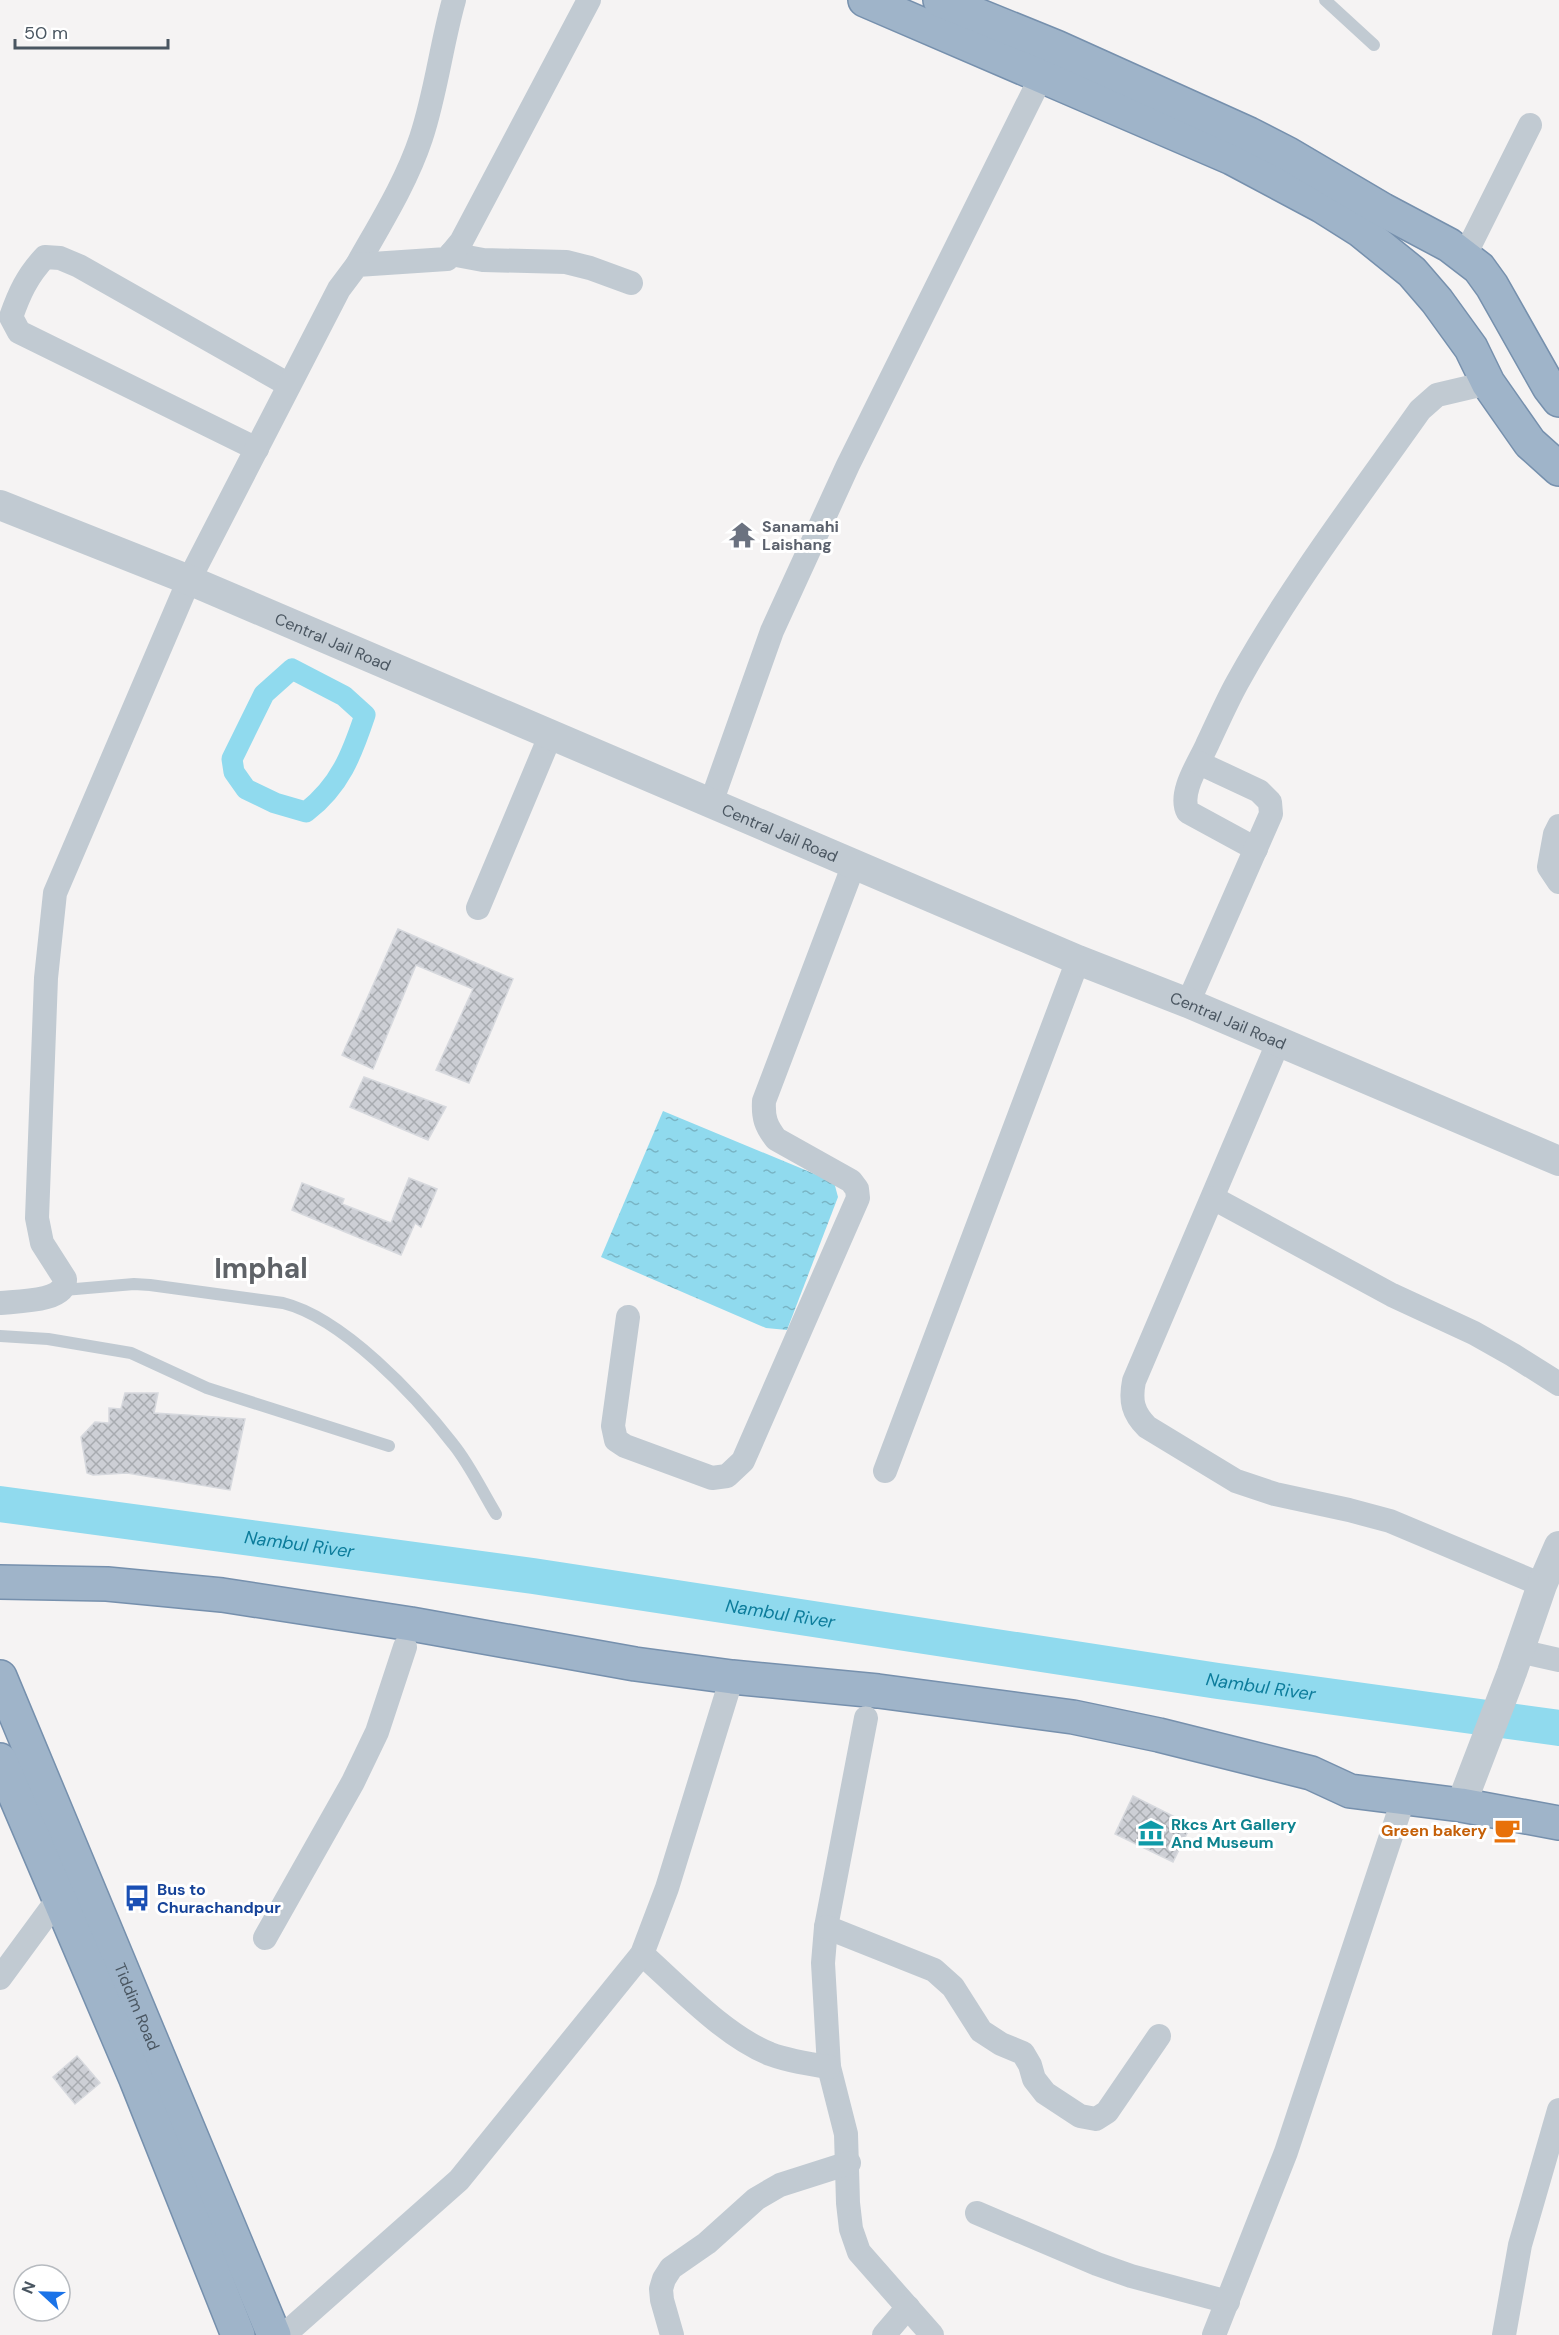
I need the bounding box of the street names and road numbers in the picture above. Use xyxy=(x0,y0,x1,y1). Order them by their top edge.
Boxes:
street label: Central Jail Road xyxy=(272,607,394,676)
street label: Central Jail Road xyxy=(719,799,841,867)
street label: Central Jail Road xyxy=(1167,987,1290,1054)
street label: Tiddim Road xyxy=(110,1960,165,2053)

